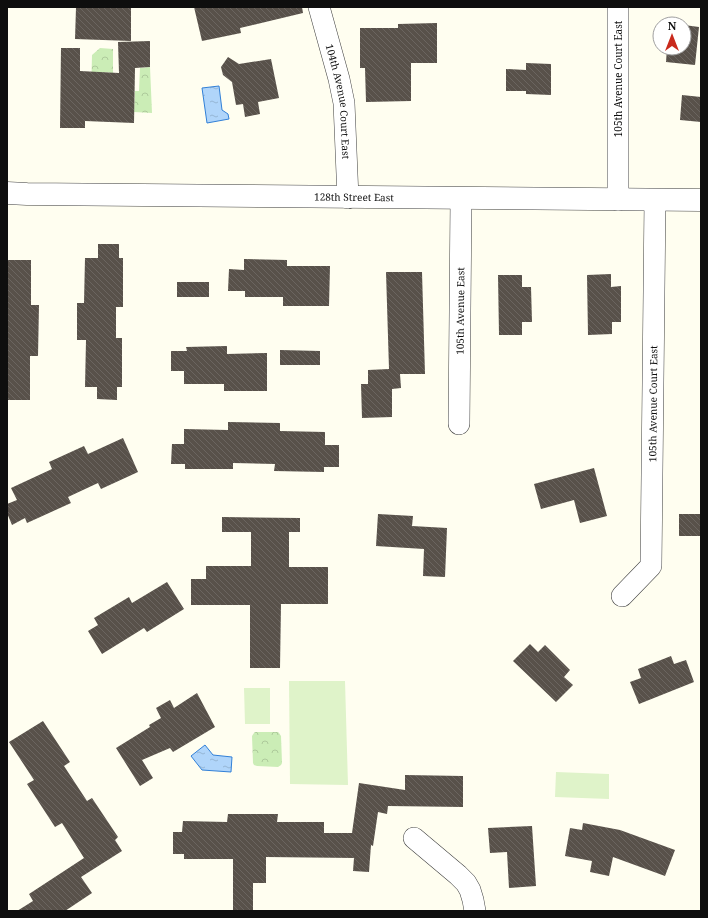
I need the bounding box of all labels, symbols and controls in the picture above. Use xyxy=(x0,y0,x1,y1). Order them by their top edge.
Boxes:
north arrow xyxy=(652,16,692,56)
text: N xyxy=(668,18,677,33)
street label: 105th Avenue Court East xyxy=(611,20,625,137)
street label: 104th Avenue Court East xyxy=(323,42,353,160)
street label: 128th Street East xyxy=(314,190,394,204)
street label: 105th Avenue East xyxy=(453,267,467,355)
street label: 105th Avenue Court East xyxy=(645,345,660,462)

